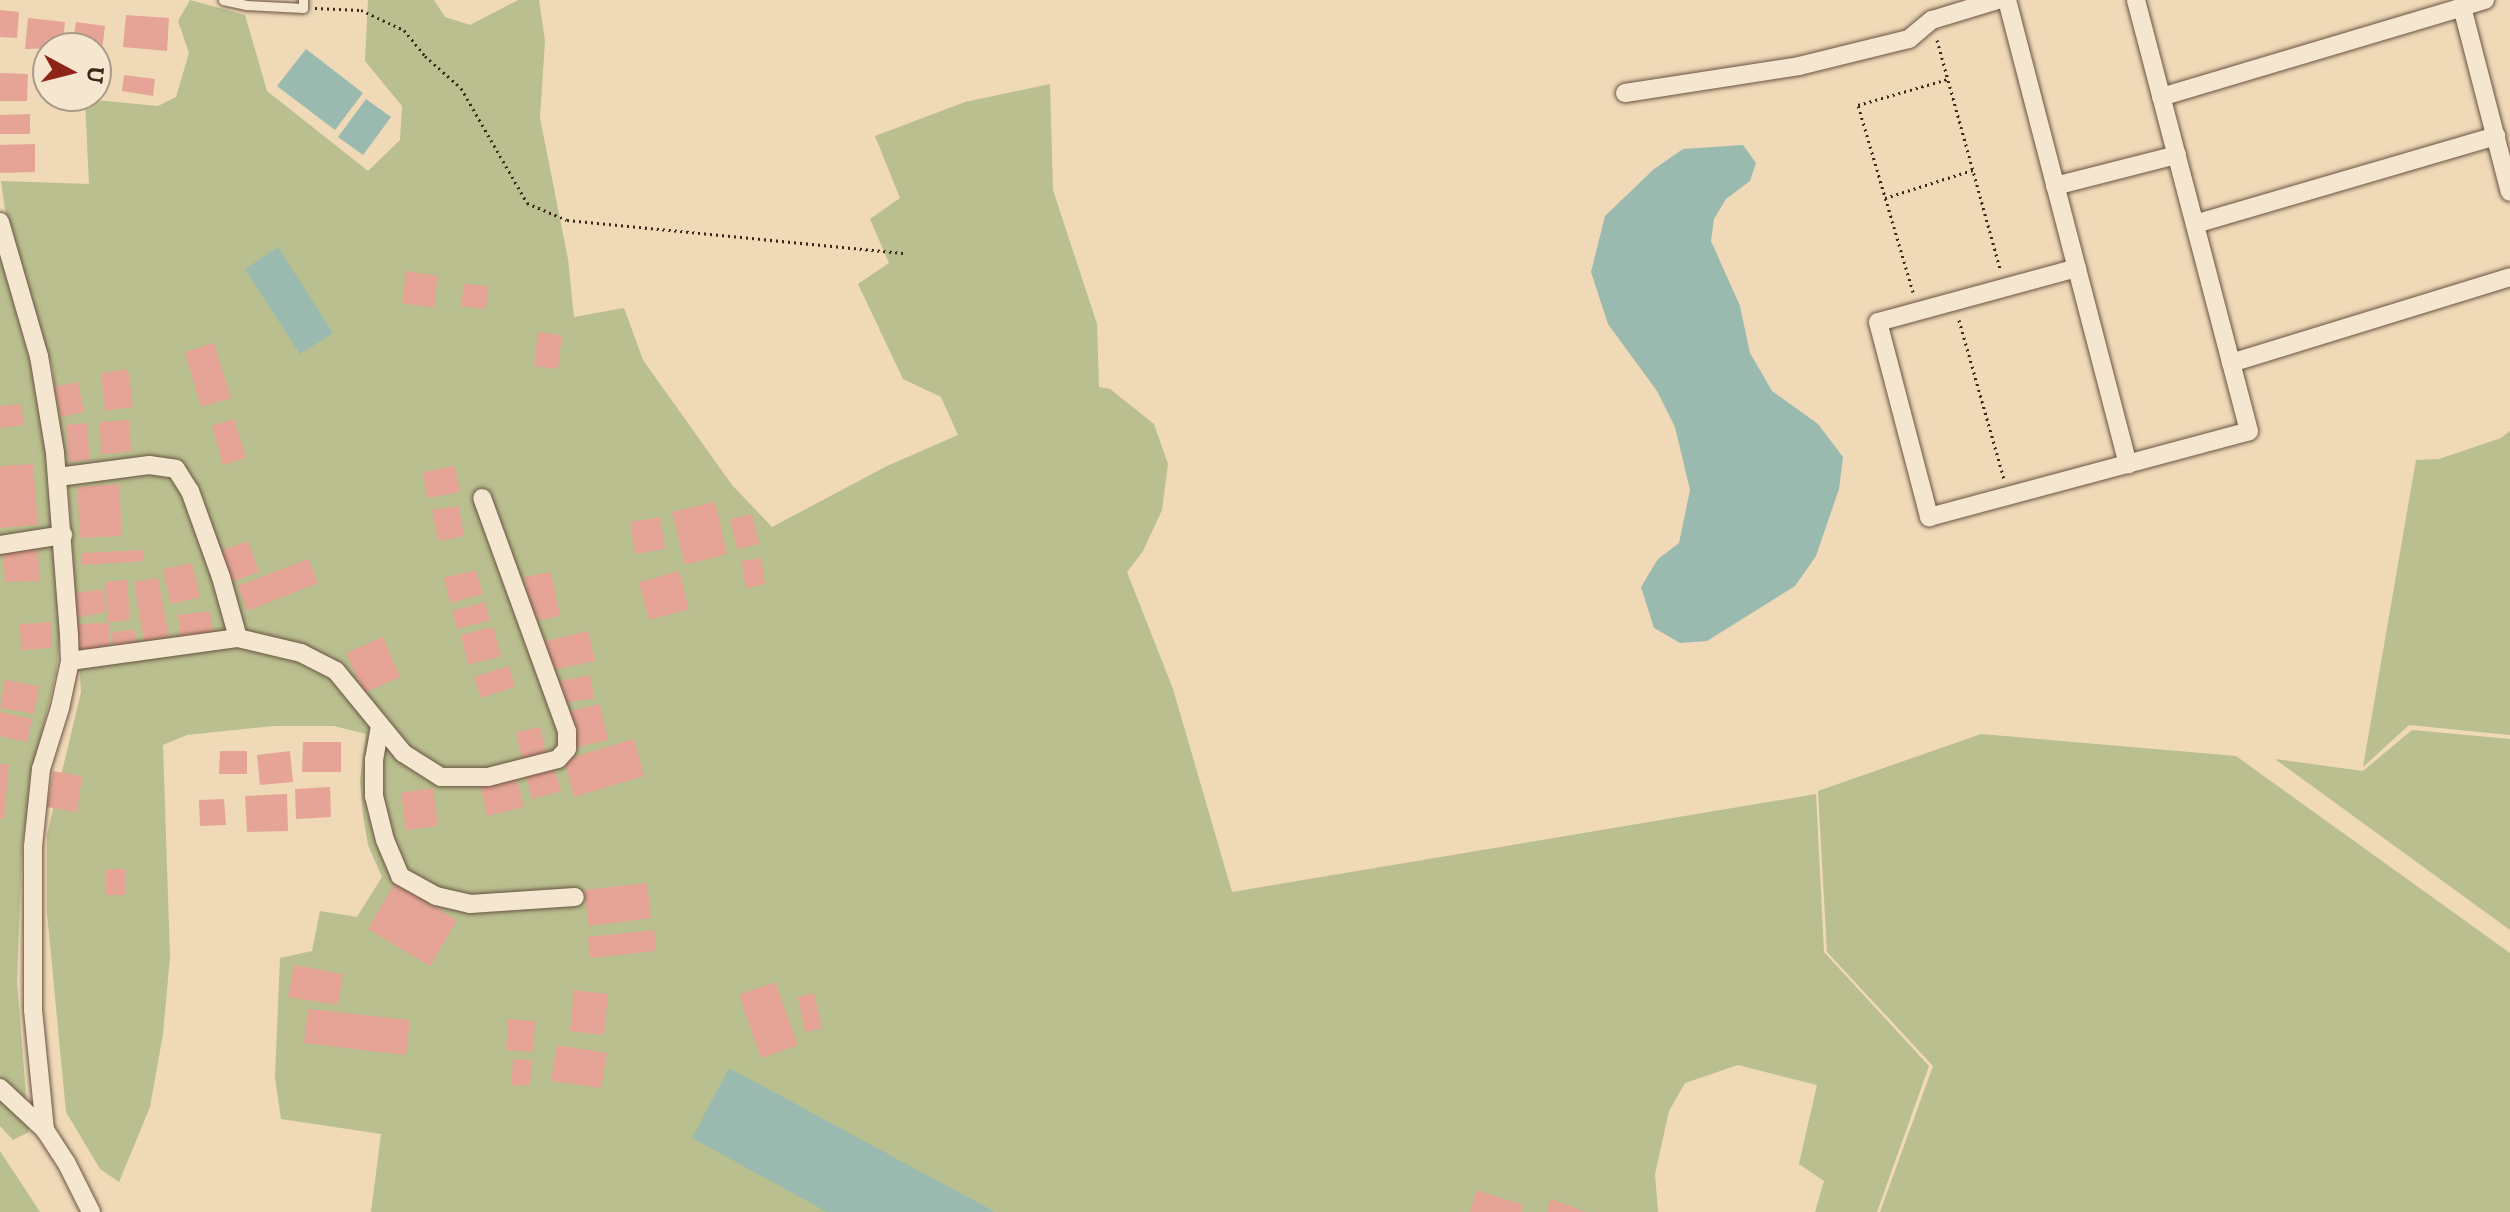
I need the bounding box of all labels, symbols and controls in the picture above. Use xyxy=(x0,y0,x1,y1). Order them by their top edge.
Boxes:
north arrow xyxy=(32,32,112,112)
text: U xyxy=(80,65,109,85)

